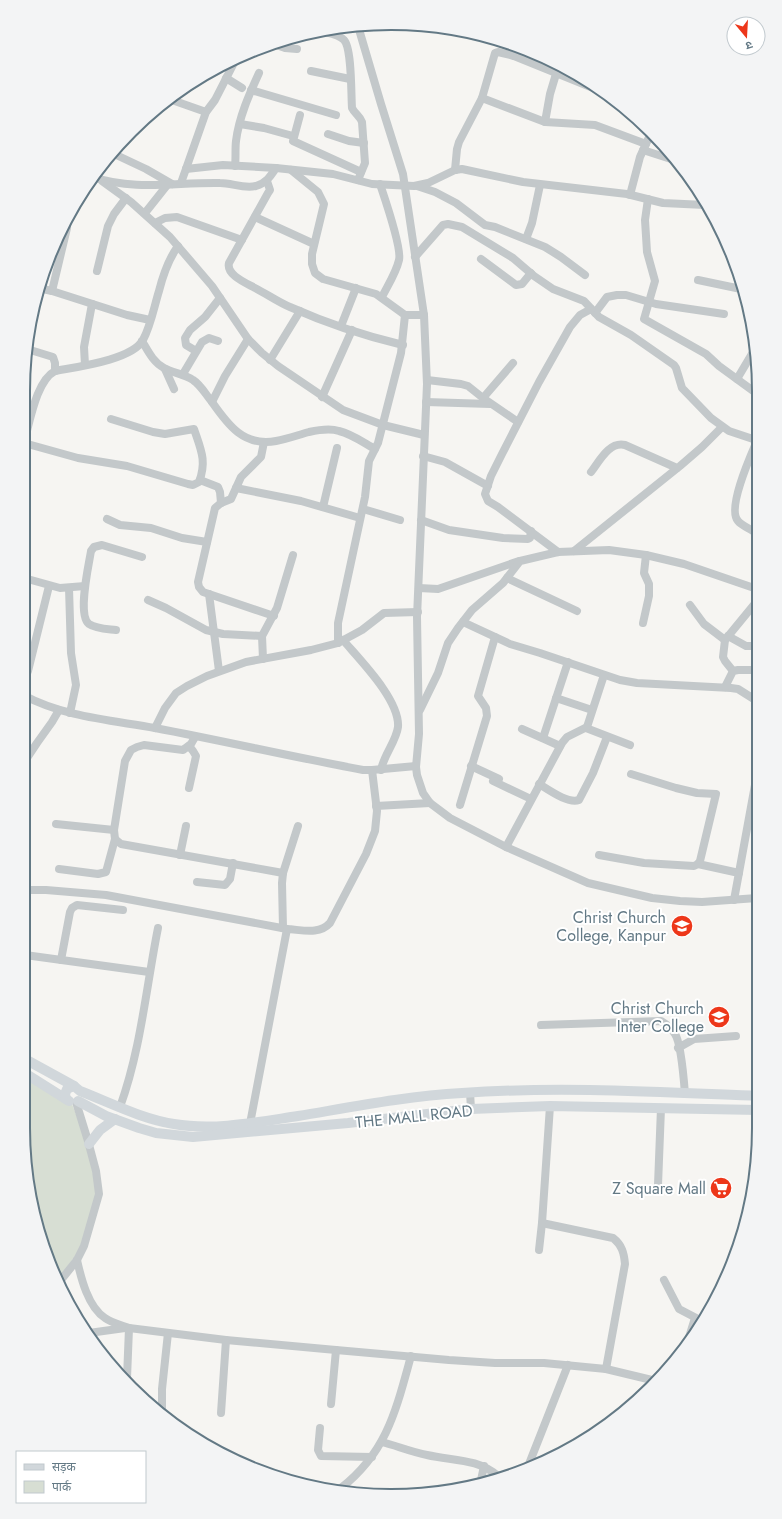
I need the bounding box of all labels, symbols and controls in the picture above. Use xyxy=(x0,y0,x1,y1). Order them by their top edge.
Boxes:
north arrow xyxy=(726,16,766,56)
text: उ xyxy=(743,37,755,54)
place label: Christ Church College, Kanpur xyxy=(556,906,667,947)
school or university icon: Christ Church College, Kanpur xyxy=(669,913,695,939)
place label: Christ Church Inter College xyxy=(611,997,704,1038)
school or university icon: Christ Church Inter College xyxy=(706,1004,732,1030)
street label: THE MALL ROAD xyxy=(354,1099,474,1134)
supermarket icon: Z Square Mall xyxy=(708,1175,734,1201)
place label: Z Square Mall xyxy=(612,1177,706,1200)
legend xyxy=(16,1451,146,1503)
text: सड़क xyxy=(52,1458,77,1476)
text: पार्क xyxy=(52,1478,72,1496)

